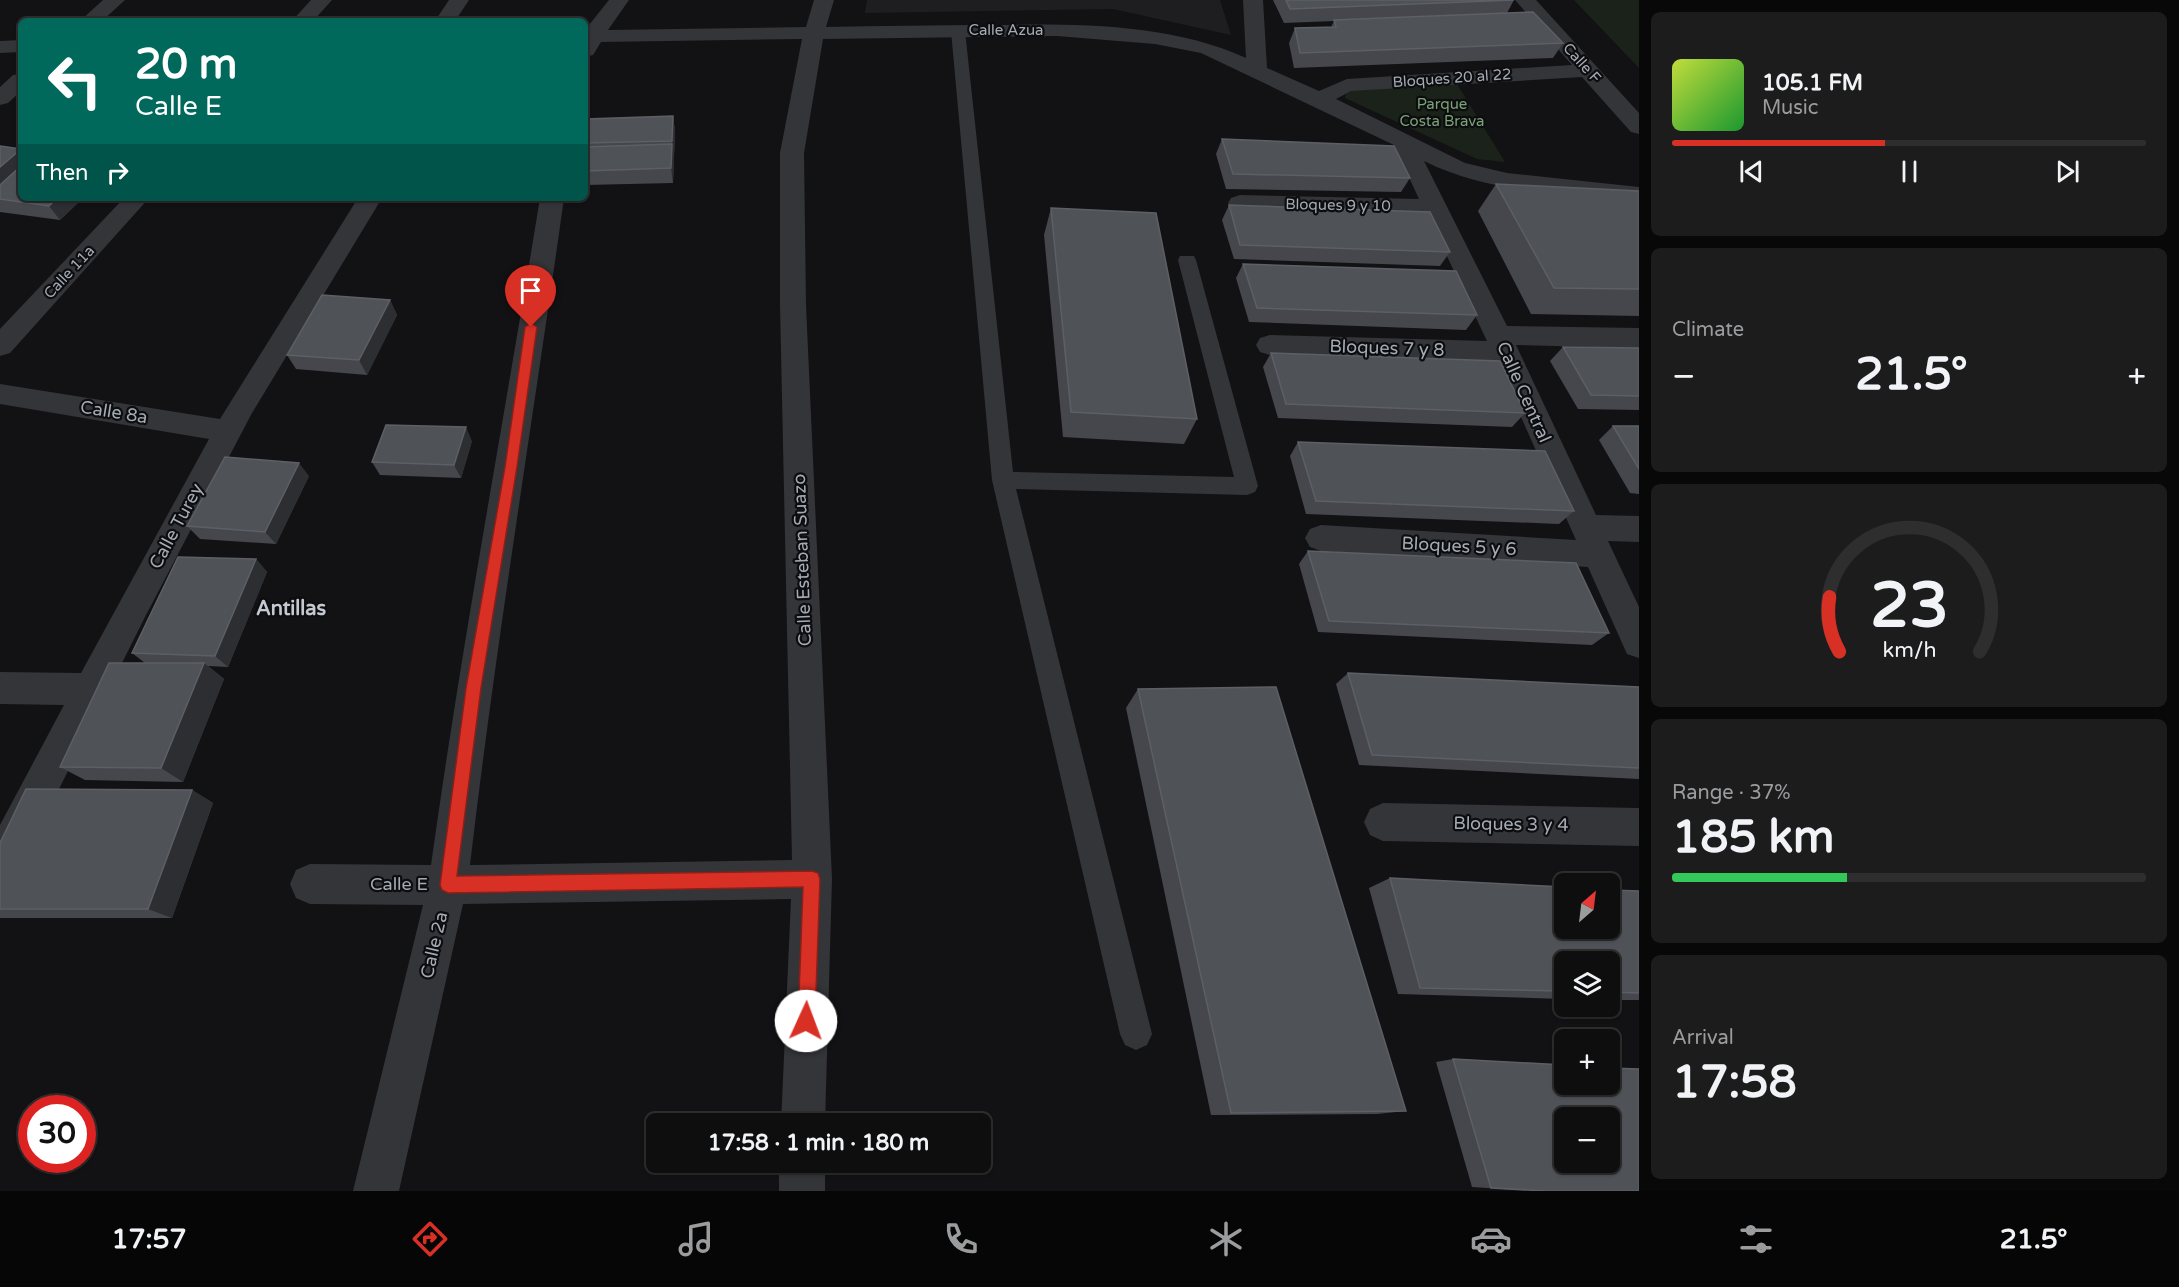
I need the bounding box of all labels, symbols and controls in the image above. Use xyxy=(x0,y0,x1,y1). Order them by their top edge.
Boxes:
street label: Calle Azua xyxy=(969,21,1043,39)
text: 20 m xyxy=(135,39,237,90)
street label: Calle F xyxy=(1559,39,1605,87)
icon: left xyxy=(36,42,114,120)
street label: Bloques 20 al 22 xyxy=(1392,65,1512,91)
text: 105.1 FM xyxy=(1762,70,1863,96)
text: Calle E xyxy=(135,90,222,123)
park label: Parque Costa Brava xyxy=(1399,95,1485,130)
text: Music xyxy=(1762,96,1818,120)
icon: previous xyxy=(1735,155,1768,188)
icon: pause xyxy=(1893,155,1926,188)
icon: next xyxy=(2051,155,2084,188)
icon: right xyxy=(101,156,134,189)
text: Then xyxy=(36,160,89,186)
street label: Bloques 9 y 10 xyxy=(1285,195,1391,215)
street label: Calle 11a xyxy=(40,242,98,302)
pin xyxy=(505,265,556,327)
icon: arrive xyxy=(514,274,547,307)
text: Climate xyxy=(1672,318,1744,342)
street label: Bloques 7 y 8 xyxy=(1329,335,1445,361)
street label: Calle Central xyxy=(1492,338,1556,446)
text: 21.5° xyxy=(1855,348,1968,402)
text: − xyxy=(1672,357,1696,396)
text: + xyxy=(2127,357,2146,396)
street label: Calle 8a xyxy=(79,396,149,428)
street label: Calle Esteban Suazo xyxy=(788,473,816,647)
street label: Calle Turey xyxy=(144,479,208,573)
street label: Bloques 5 y 6 xyxy=(1401,532,1517,560)
text: 23 xyxy=(1870,570,1948,645)
district label: Antillas xyxy=(256,597,326,621)
text: km/h xyxy=(1882,638,1936,664)
text: Range · 37% xyxy=(1672,781,1791,805)
text: 185 km xyxy=(1672,811,1834,865)
street label: Bloques 3 y 4 xyxy=(1453,812,1569,836)
street label: Calle E xyxy=(370,873,428,895)
north arrow xyxy=(1554,873,1620,939)
map controls xyxy=(1554,873,1620,1173)
street label: Calle 2a xyxy=(416,909,452,981)
button: layers xyxy=(1554,951,1620,1017)
position arrow xyxy=(774,989,838,1053)
text: Arrival xyxy=(1672,1026,1734,1050)
button: + xyxy=(1554,1029,1620,1095)
text: 17:58 xyxy=(1672,1056,1797,1110)
speed limit sign: 30 xyxy=(18,1095,96,1173)
button: − xyxy=(1554,1107,1620,1173)
text: 17:58 · 1 min · 180 m xyxy=(708,1130,929,1156)
icon: directions xyxy=(409,1218,451,1260)
icon: music xyxy=(675,1218,717,1260)
icon: phone xyxy=(940,1218,982,1260)
icon: climate xyxy=(1205,1218,1247,1260)
icon: car xyxy=(1470,1218,1512,1260)
icon: filters xyxy=(1735,1218,1777,1260)
text: 17:57 xyxy=(112,1223,186,1256)
text: 21.5° xyxy=(2000,1223,2067,1256)

